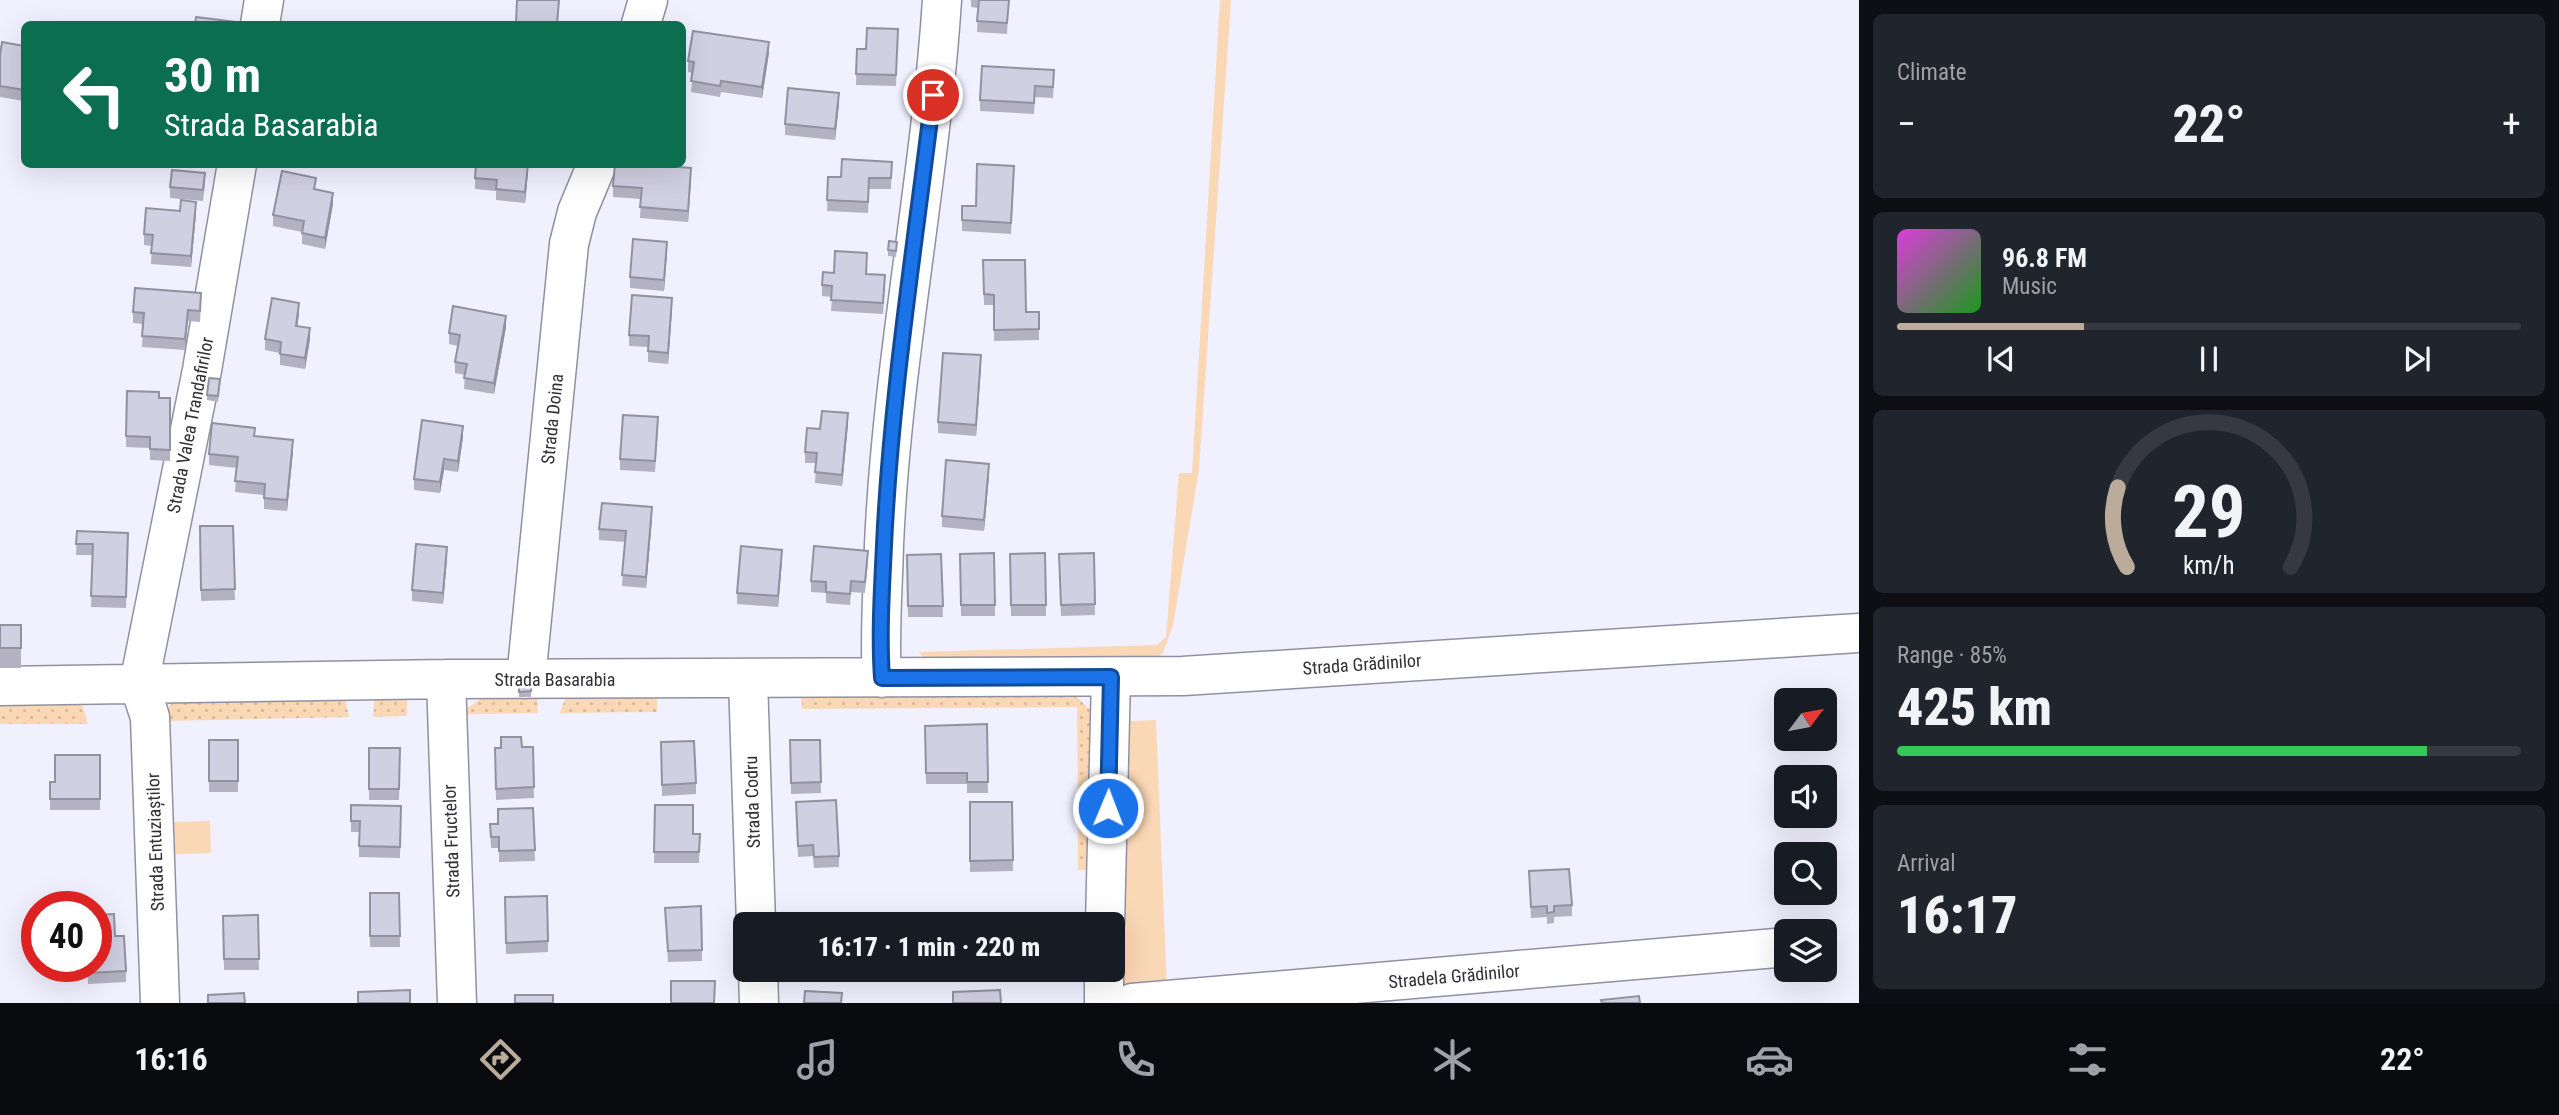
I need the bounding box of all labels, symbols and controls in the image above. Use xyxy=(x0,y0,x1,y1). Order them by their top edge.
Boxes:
text: 30 m xyxy=(164,47,261,104)
icon: left xyxy=(49,49,140,140)
text: Climate xyxy=(1897,59,1967,86)
pin xyxy=(903,65,963,125)
icon: arrive xyxy=(914,76,952,114)
text: 22° xyxy=(2172,94,2246,155)
text: − xyxy=(1897,102,1916,146)
text: + xyxy=(2502,102,2521,146)
text: Strada Basarabia xyxy=(164,106,379,144)
text: 96.8 FM xyxy=(2002,243,2087,273)
text: Music xyxy=(2002,273,2057,300)
street label: Strada Valea Trandafirilor xyxy=(163,335,218,515)
icon: previous xyxy=(1982,340,2020,378)
icon: pause xyxy=(2190,340,2228,378)
icon: next xyxy=(2398,340,2436,378)
street label: Strada Doina xyxy=(537,373,567,465)
text: 29 xyxy=(2172,470,2246,556)
text: km/h xyxy=(2183,551,2235,580)
text: Range · 85% xyxy=(1897,642,2007,669)
street label: Strada Grădinilor xyxy=(1302,649,1423,679)
street label: Strada Basarabia xyxy=(495,669,615,690)
text: 425 km xyxy=(1897,677,2052,738)
north arrow xyxy=(1774,688,1838,751)
map controls xyxy=(1774,688,1837,982)
street label: Strada Codru xyxy=(740,755,764,849)
button: sound xyxy=(1774,765,1837,828)
position arrow xyxy=(1071,771,1145,845)
street label: Strada Entuziaștilor xyxy=(142,772,169,912)
street label: Strada Fructelor xyxy=(439,783,463,898)
button: search xyxy=(1774,842,1837,905)
text: Arrival xyxy=(1897,850,1956,877)
text: 16:17 xyxy=(1897,885,2017,946)
speed limit sign: 40 xyxy=(21,891,112,982)
button: layers xyxy=(1774,919,1837,982)
text: 16:17 · 1 min · 220 m xyxy=(818,932,1040,962)
street label: Stradela Grădinilor xyxy=(1388,960,1521,992)
icon: directions xyxy=(476,1035,525,1084)
icon: music xyxy=(793,1035,842,1084)
icon: phone xyxy=(1111,1035,1160,1084)
icon: climate xyxy=(1428,1035,1477,1084)
icon: car xyxy=(1745,1035,1794,1084)
icon: filters xyxy=(2063,1035,2112,1084)
text: 16:16 xyxy=(134,1040,208,1078)
text: 22° xyxy=(2380,1040,2425,1078)

